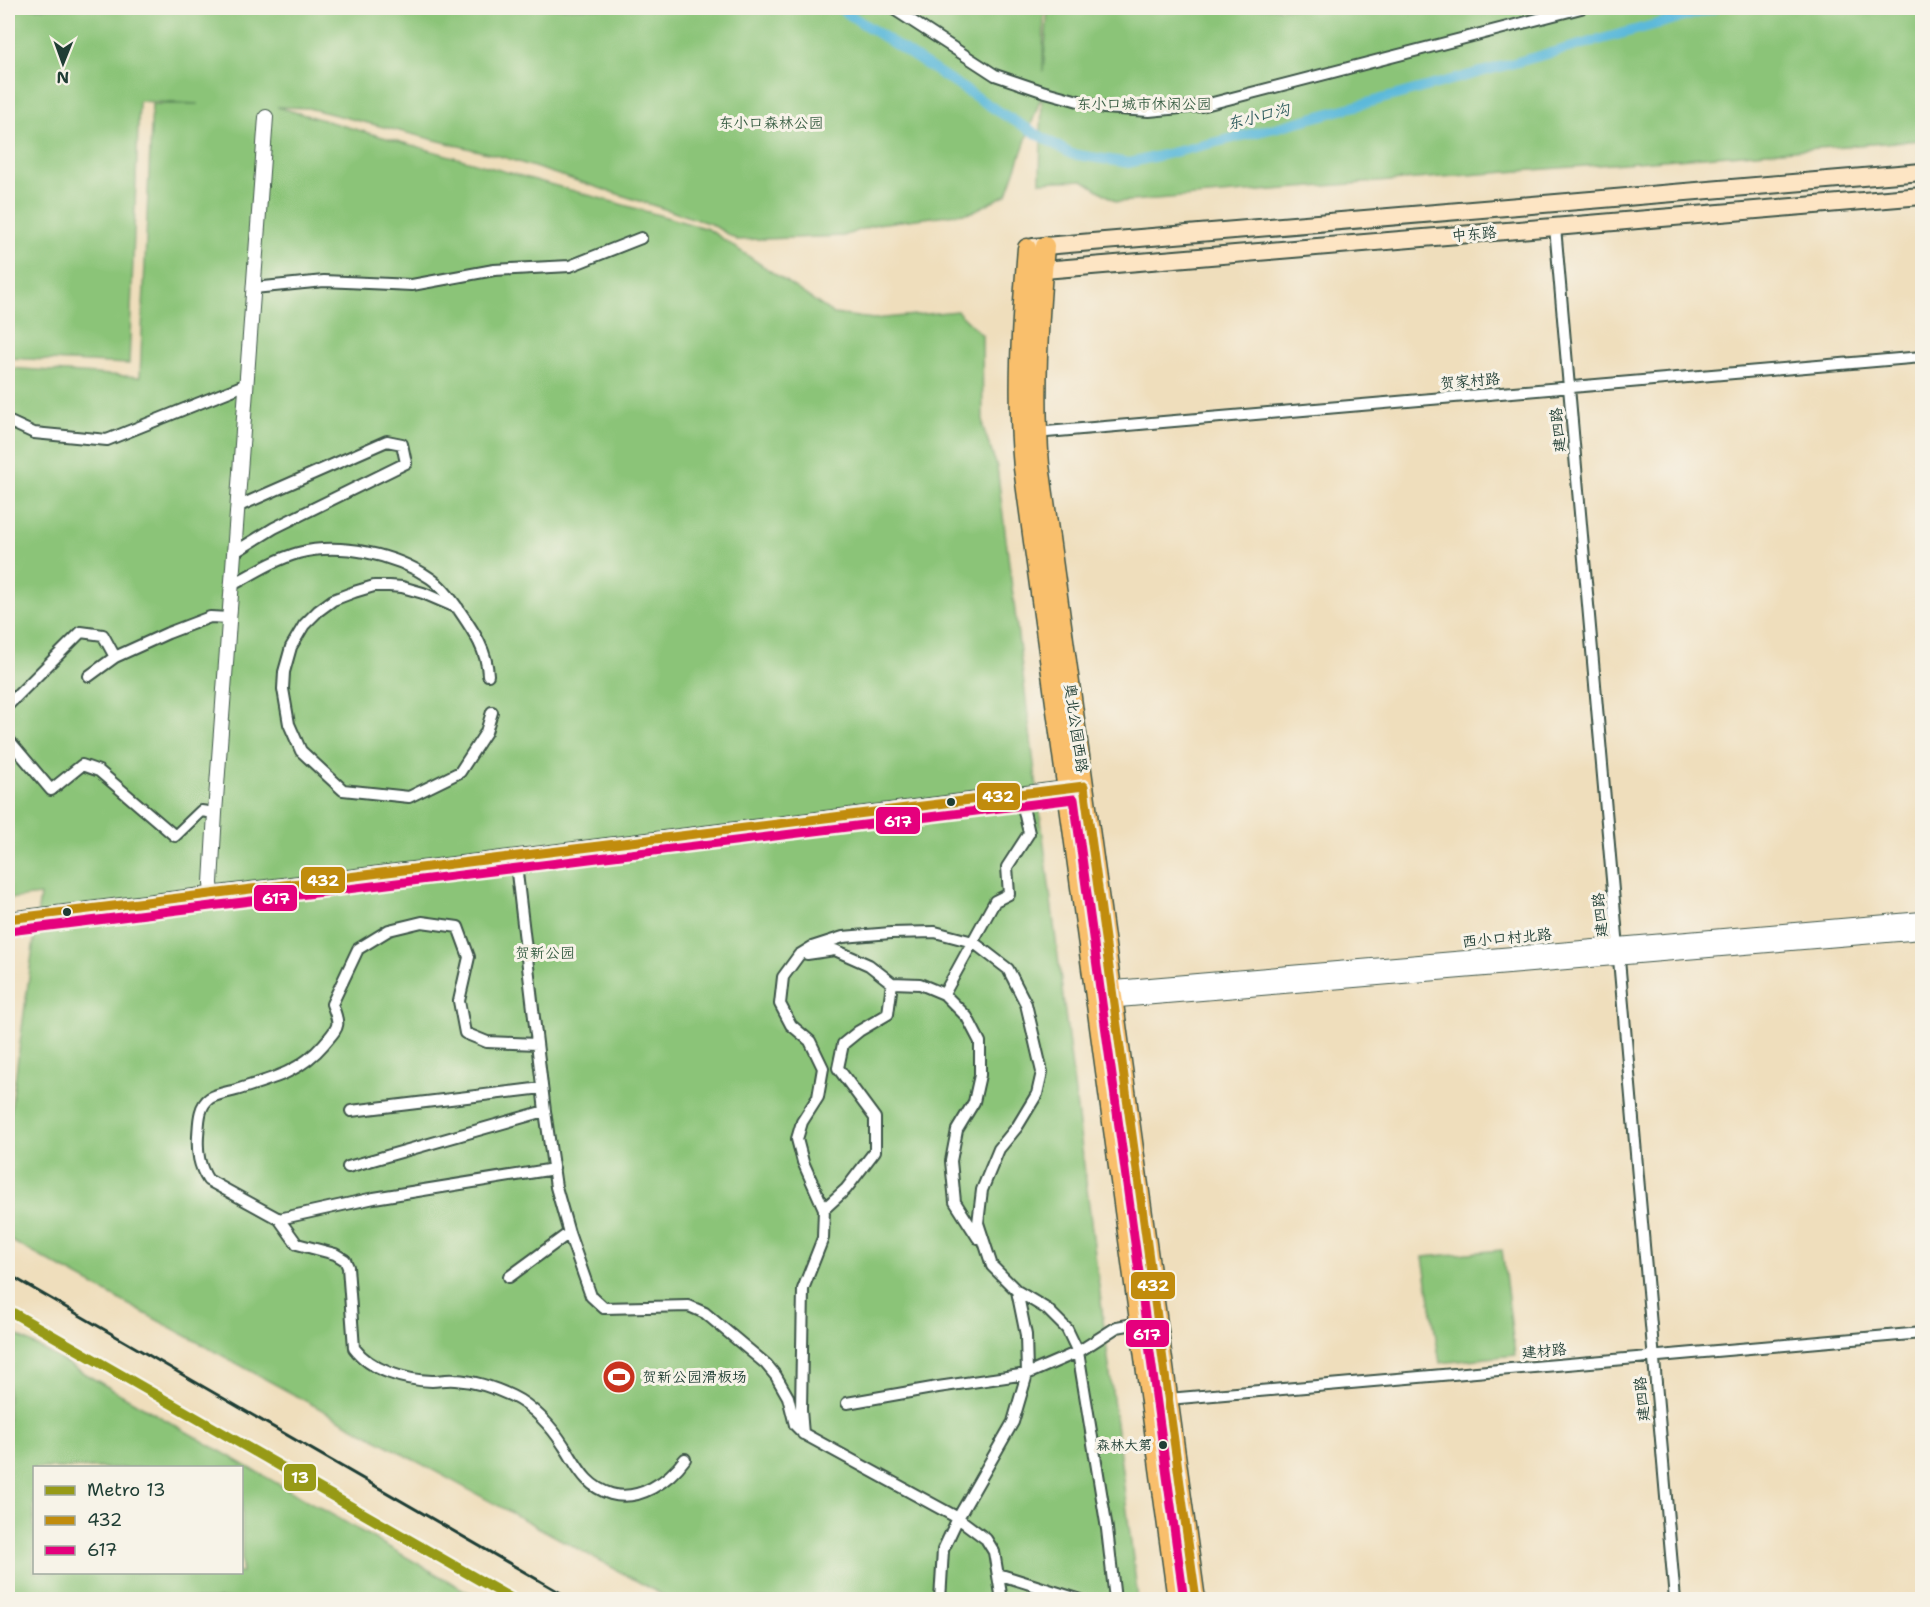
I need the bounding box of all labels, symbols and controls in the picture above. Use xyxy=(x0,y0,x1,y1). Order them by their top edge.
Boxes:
north arrow xyxy=(33,33,93,93)
text: N xyxy=(56,67,69,88)
park label: 东小口城市休闲公园 xyxy=(1076,94,1212,114)
water label: 东小口沟 xyxy=(1225,98,1294,134)
park label: 东小口森林公园 xyxy=(718,113,824,133)
street label: 中东路 xyxy=(1451,222,1497,246)
street label: 贺家村路 xyxy=(1439,368,1501,394)
street label: 建四路 xyxy=(1546,407,1570,453)
street label: 奥北公园西路 xyxy=(1060,682,1092,774)
line badge: 432 xyxy=(976,782,1021,811)
text: 432 xyxy=(982,786,1014,807)
unlabelled marker xyxy=(945,796,957,808)
line badge: 617 xyxy=(875,806,921,835)
text: 617 xyxy=(884,811,912,832)
line badge: 432 xyxy=(300,866,346,894)
text: 432 xyxy=(307,870,339,891)
line badge: 617 xyxy=(253,884,298,912)
text: 617 xyxy=(262,888,290,909)
street label: 建四路 xyxy=(1588,892,1612,938)
unlabelled marker xyxy=(61,906,73,918)
street label: 西小口村北路 xyxy=(1461,924,1553,952)
park label: 贺新公园 xyxy=(515,943,575,963)
line badge: 432 xyxy=(1130,1271,1176,1300)
text: 432 xyxy=(1137,1275,1169,1296)
line badge: 617 xyxy=(1125,1319,1170,1348)
text: 617 xyxy=(1133,1324,1161,1345)
street label: 建材路 xyxy=(1521,1339,1567,1363)
sports icon: 贺新公园滑板场 xyxy=(601,1359,637,1395)
place label: 贺新公园滑板场 xyxy=(642,1367,747,1387)
street label: 建四路 xyxy=(1630,1376,1654,1422)
place label: 森林大第 xyxy=(1096,1436,1152,1454)
marker: 森林大第 xyxy=(1157,1439,1169,1451)
line badge: 13 xyxy=(283,1463,317,1492)
legend xyxy=(33,1466,243,1574)
text: 13 xyxy=(291,1467,309,1488)
text: Metro 13 xyxy=(87,1478,166,1502)
text: 432 xyxy=(87,1508,122,1532)
text: 617 xyxy=(87,1538,117,1562)

